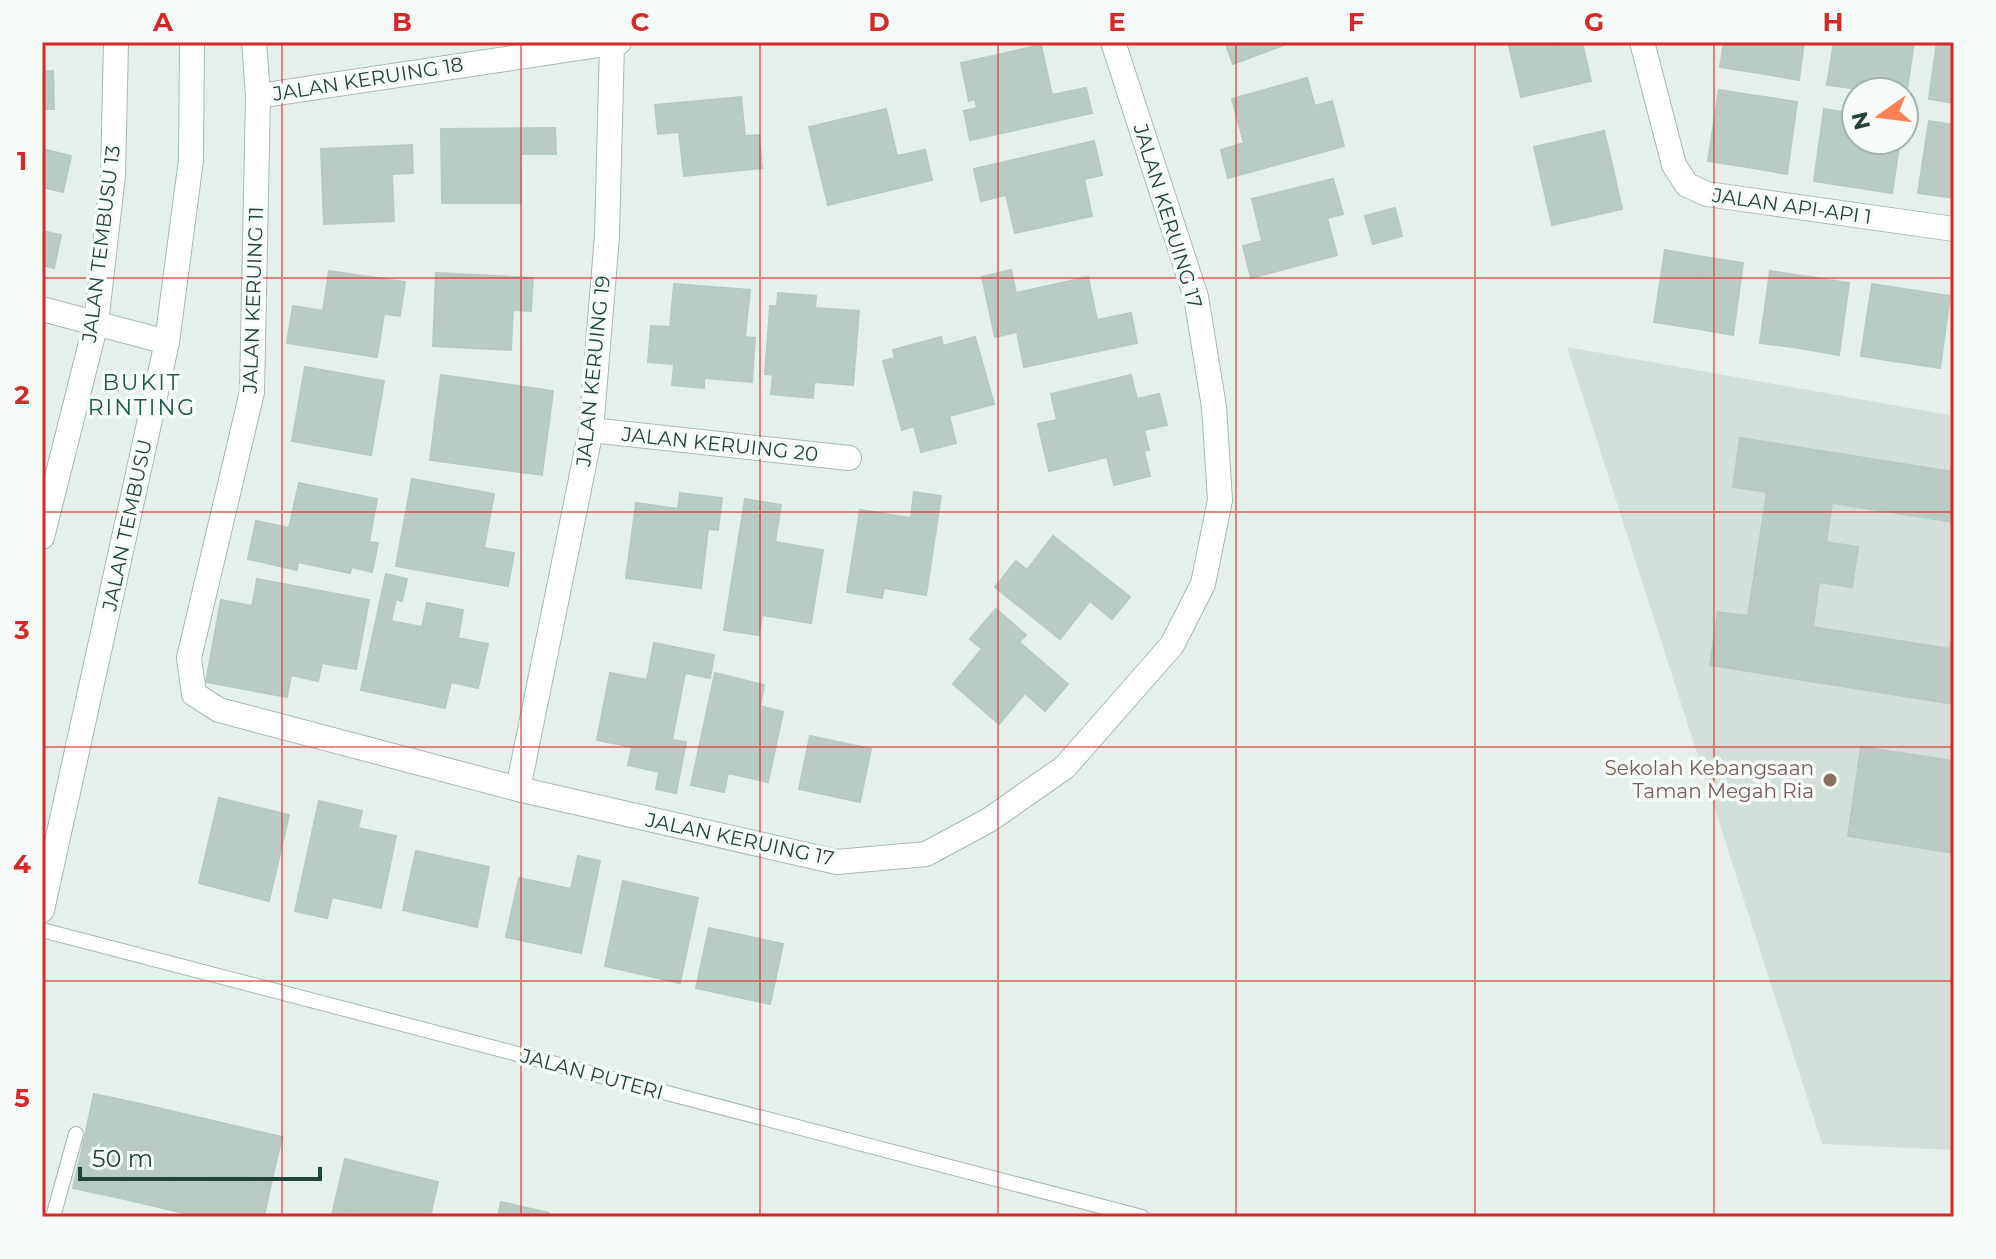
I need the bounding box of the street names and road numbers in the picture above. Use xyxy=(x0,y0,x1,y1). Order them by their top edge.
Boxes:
street label: JALAN KERUING 18 xyxy=(270,52,465,106)
street label: JALAN KERUING 17 xyxy=(1128,120,1207,311)
street label: JALAN TEMBUSU 13 xyxy=(77,144,125,345)
street label: JALAN API-API 1 xyxy=(1710,183,1873,229)
street label: JALAN KERUING 11 xyxy=(238,206,268,395)
street label: JALAN KERUING 19 xyxy=(571,274,615,469)
street label: JALAN KERUING 20 xyxy=(620,422,819,466)
street label: JALAN TEMBUSU xyxy=(97,437,157,614)
street label: JALAN KERUING 17 xyxy=(643,807,836,871)
street label: JALAN PUTERI xyxy=(517,1043,666,1105)

